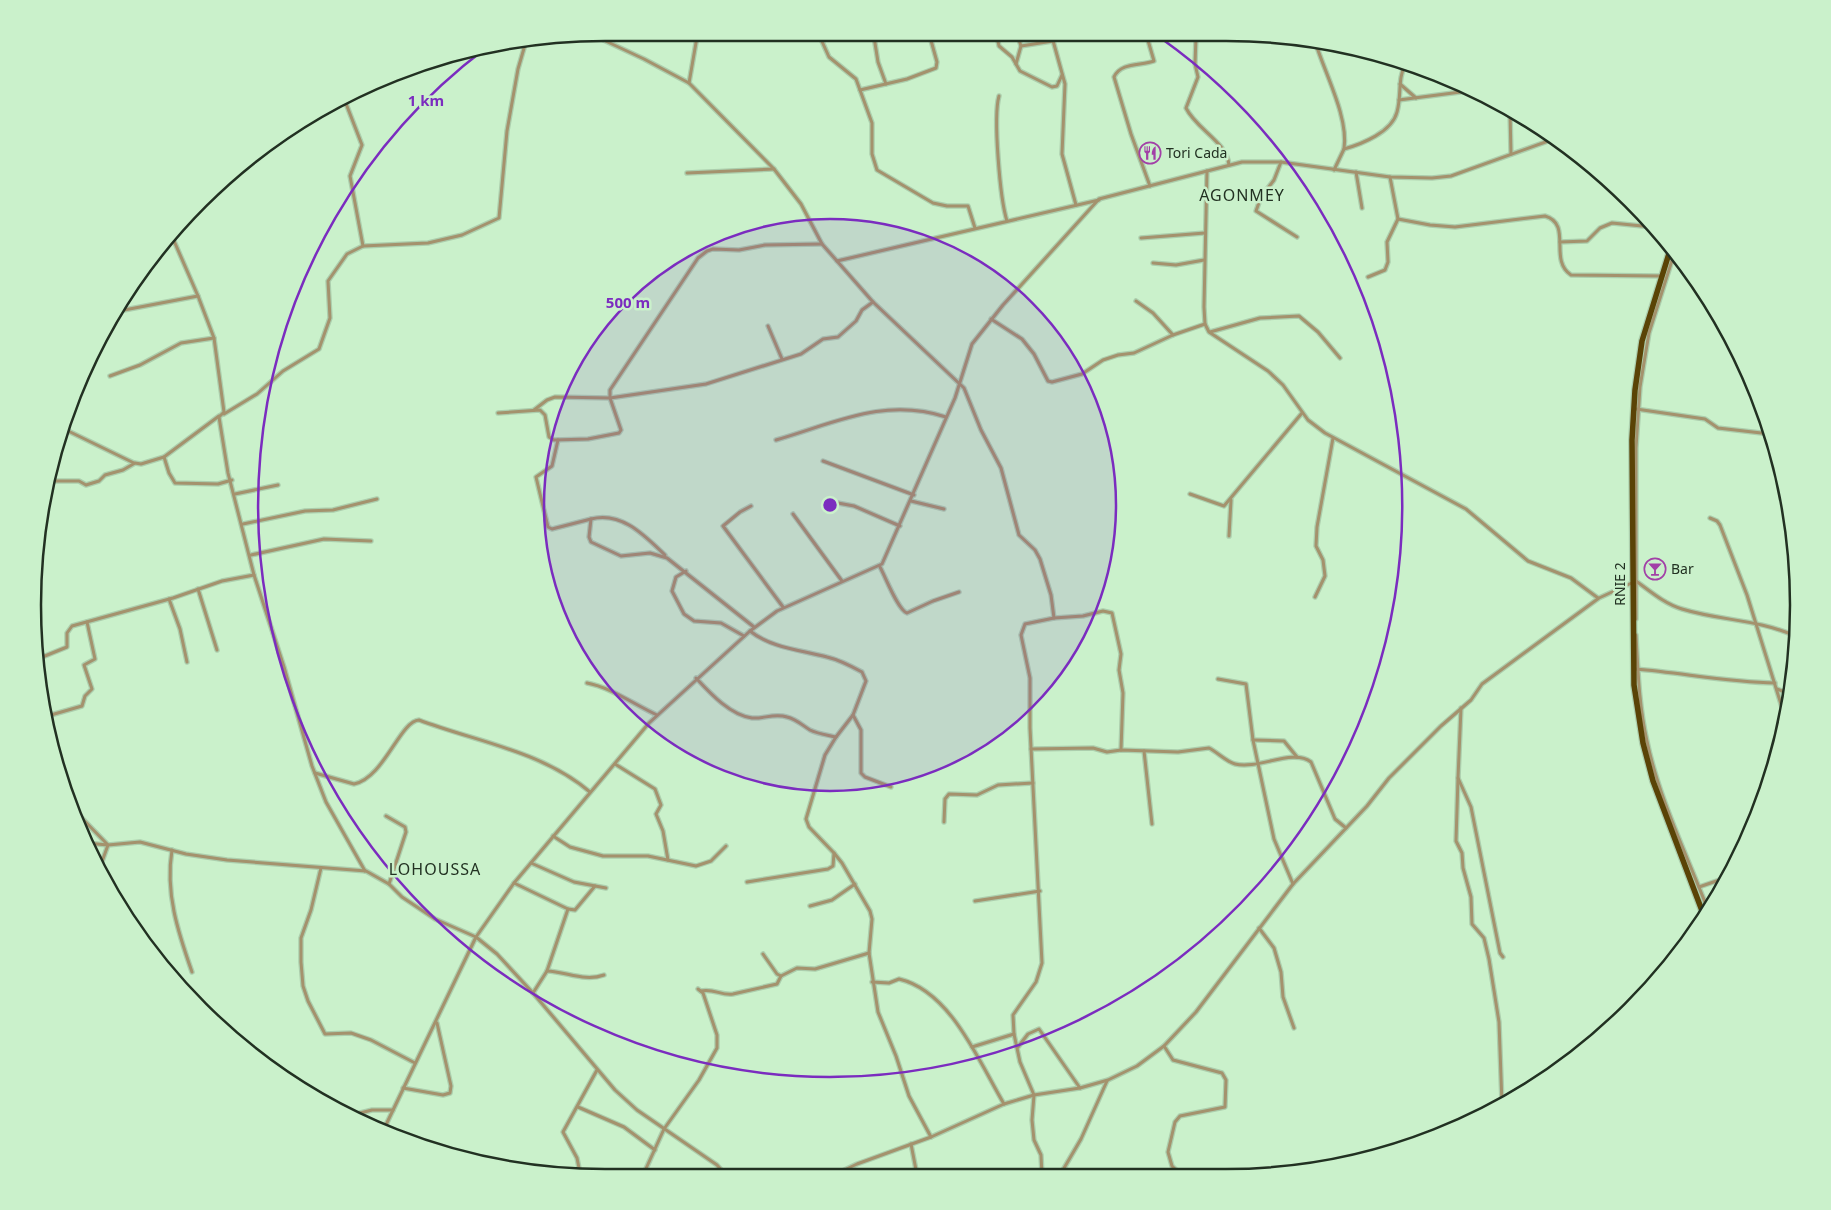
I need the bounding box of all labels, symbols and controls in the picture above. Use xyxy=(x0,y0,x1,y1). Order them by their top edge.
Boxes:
text: 1 km xyxy=(408,90,444,110)
restaurant icon: Tori Cada xyxy=(1138,141,1162,165)
place label: Tori Cada xyxy=(1166,143,1227,162)
district label: AGONMEY xyxy=(1199,184,1285,206)
text: 500 m xyxy=(606,292,650,312)
centre of rings xyxy=(821,496,839,514)
bar icon: Bar xyxy=(1643,557,1667,581)
place label: Bar xyxy=(1671,559,1694,578)
street label: RNIE 2 xyxy=(1610,562,1629,606)
district label: LOHOUSSA xyxy=(389,858,481,880)

